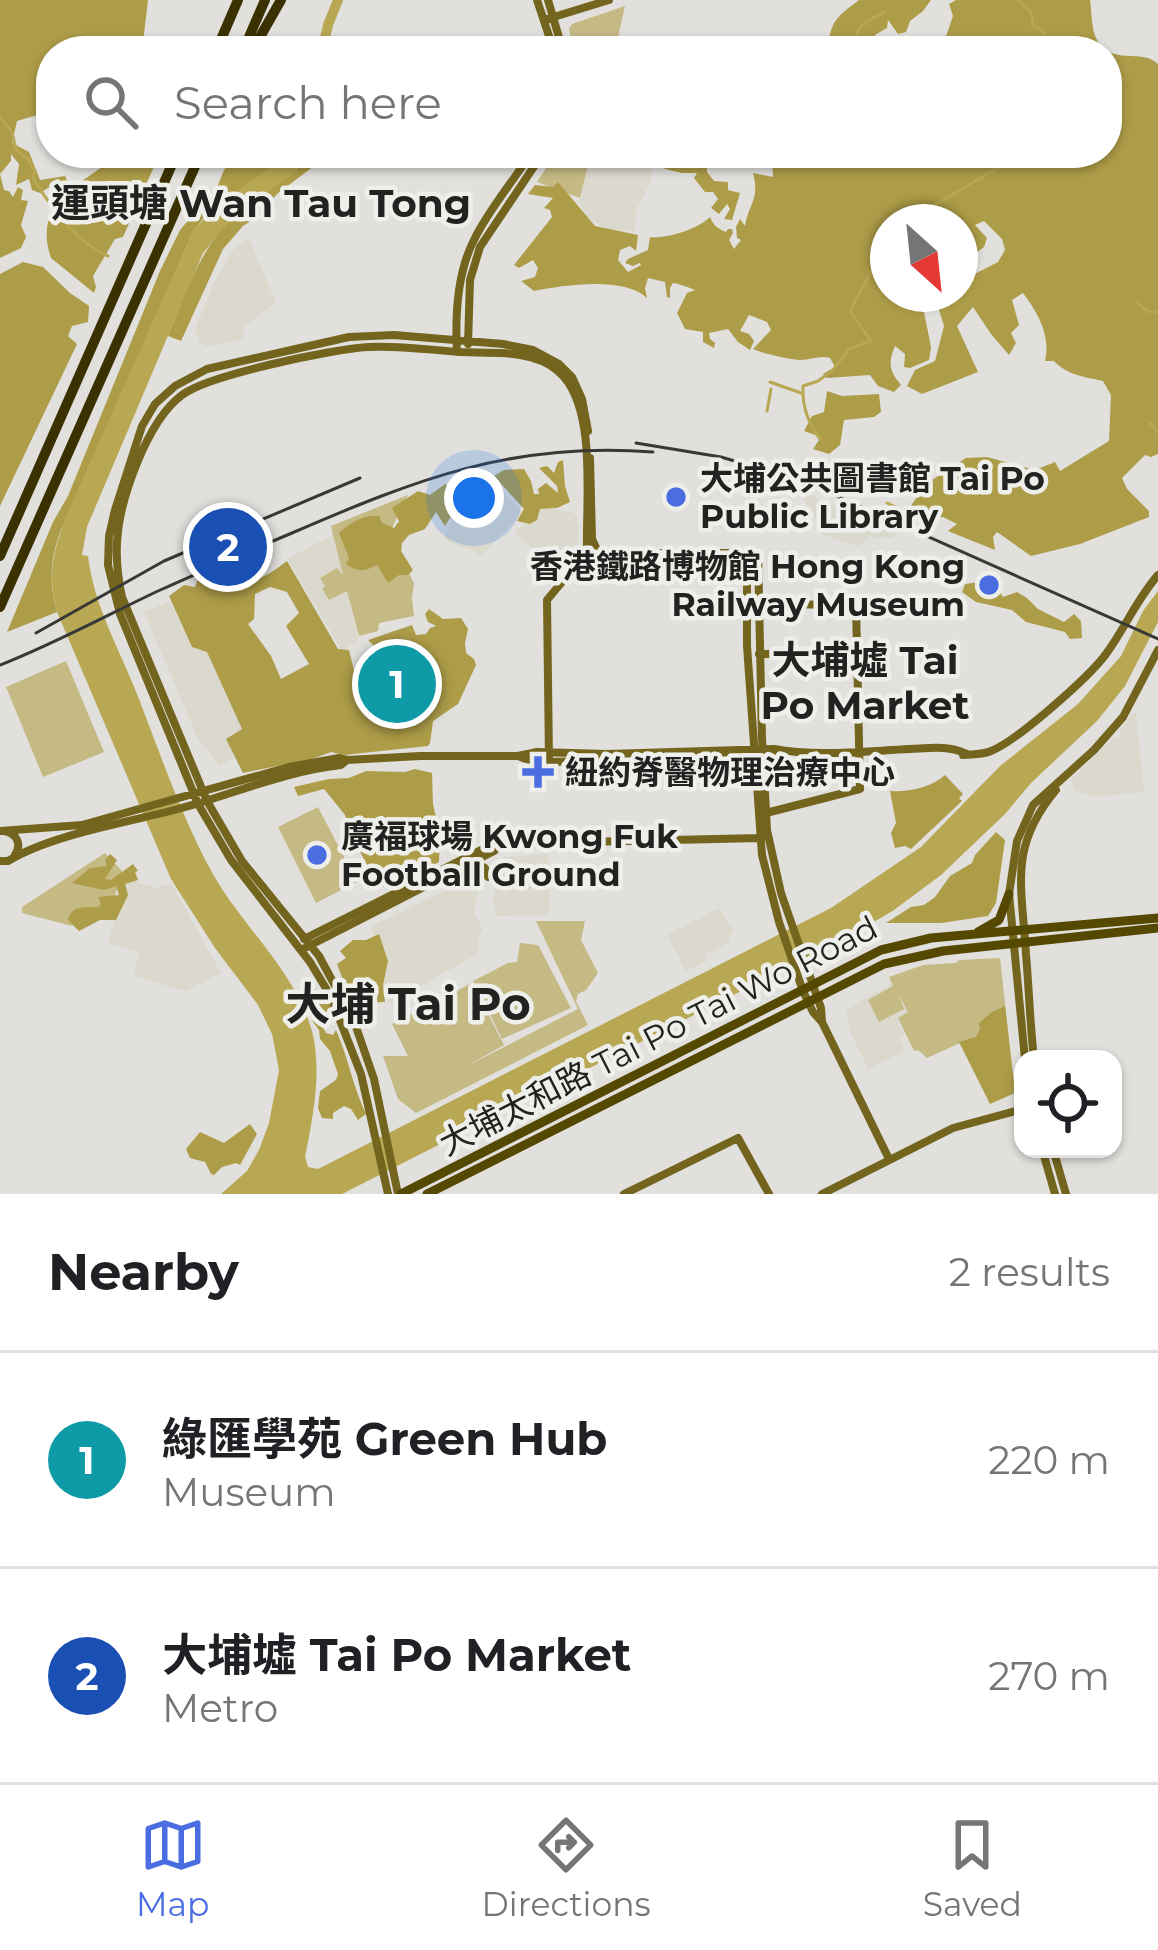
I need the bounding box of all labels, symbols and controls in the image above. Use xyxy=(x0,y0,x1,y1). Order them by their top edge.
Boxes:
search box xyxy=(36,36,1122,168)
icon: search xyxy=(78,69,144,135)
text: Search here xyxy=(174,75,442,130)
district label: 運頭塘 Wan Tau Tong xyxy=(51,179,471,227)
north arrow xyxy=(870,204,978,312)
place label: 大埔公共圖書館 Tai Po Public Library xyxy=(700,458,1045,536)
your location xyxy=(444,468,504,528)
marker: 大埔公共圖書館 Tai Po Public Library xyxy=(663,484,689,510)
pin: 2 xyxy=(189,502,267,592)
place label: 香港鐵路博物館 Hong Kong Railway Museum xyxy=(530,546,965,624)
marker: 香港鐵路博物館 Hong Kong Railway Museum xyxy=(976,572,1002,598)
district label: 大埔墟 Tai Po Market xyxy=(761,636,969,729)
pin: 1 xyxy=(358,639,436,729)
place label: 紐約脊醫物理治療中心 xyxy=(565,752,895,792)
marker: 紐約脊醫物理治療中心 xyxy=(522,756,554,788)
place label: 廣福球場 Kwong Fuk Football Ground xyxy=(341,816,678,894)
marker: 廣福球場 Kwong Fuk Football Ground xyxy=(304,842,330,868)
street label: 大埔太和路 Tai Po Tai Wo Road xyxy=(432,907,884,1163)
district label: 大埔 Tai Po xyxy=(285,976,531,1031)
map controls xyxy=(1014,1050,1122,1158)
button: locate xyxy=(1014,1050,1122,1158)
text: Nearby xyxy=(48,1241,239,1303)
text: 2 results xyxy=(949,1248,1110,1296)
text: 綠匯學苑 Green Hub xyxy=(162,1411,607,1466)
text: 1 xyxy=(79,1436,95,1484)
text: 220 m xyxy=(988,1436,1110,1484)
text: Museum xyxy=(162,1468,336,1516)
text: 大埔墟 Tai Po Market xyxy=(162,1627,631,1682)
text: 2 xyxy=(75,1652,99,1700)
text: 270 m xyxy=(988,1652,1110,1700)
text: Metro xyxy=(162,1684,278,1732)
tab: Map xyxy=(136,1812,209,1924)
tab: Directions xyxy=(482,1812,651,1924)
tab: Saved xyxy=(923,1812,1022,1924)

